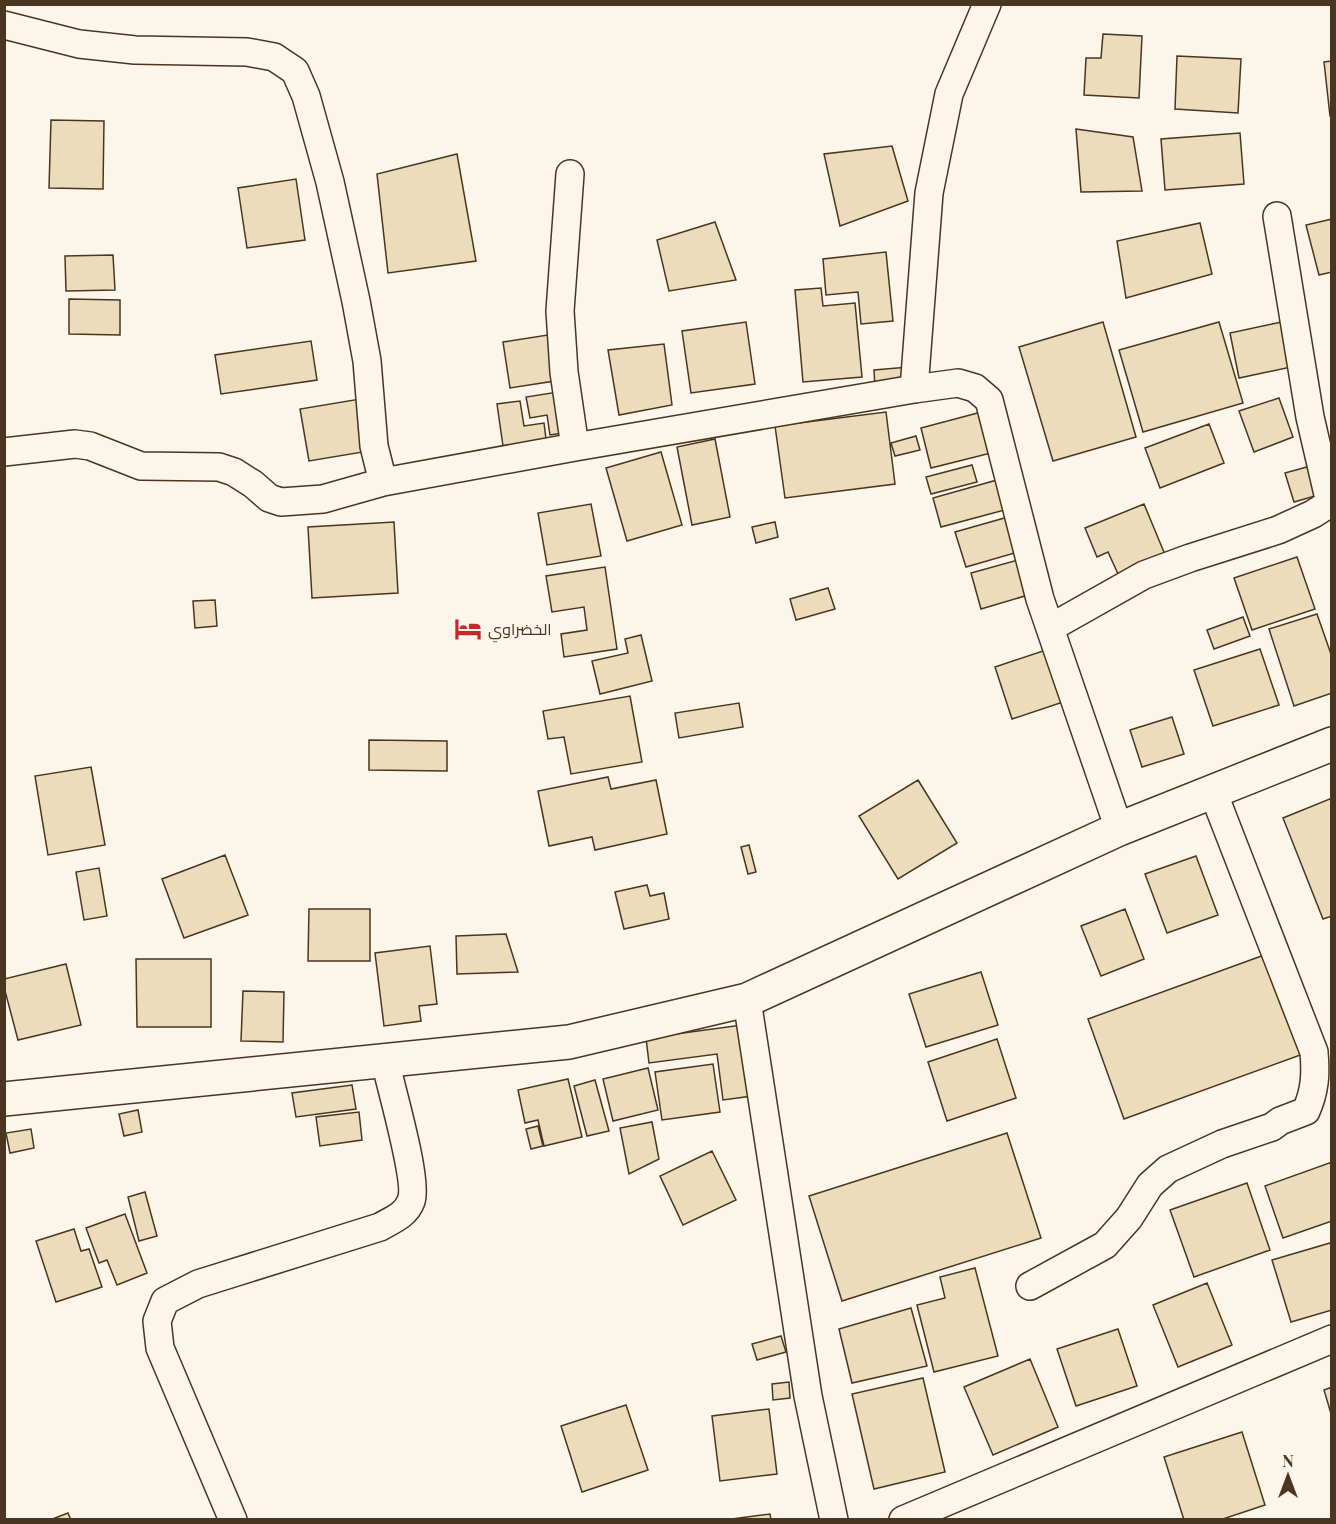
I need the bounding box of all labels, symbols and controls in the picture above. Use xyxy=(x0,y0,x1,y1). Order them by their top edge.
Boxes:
hotel icon: الخضراوي xyxy=(453,614,483,644)
place label: الخضراوي xyxy=(488,618,552,643)
north arrow xyxy=(1258,1446,1318,1506)
text: N xyxy=(1282,1450,1294,1471)

